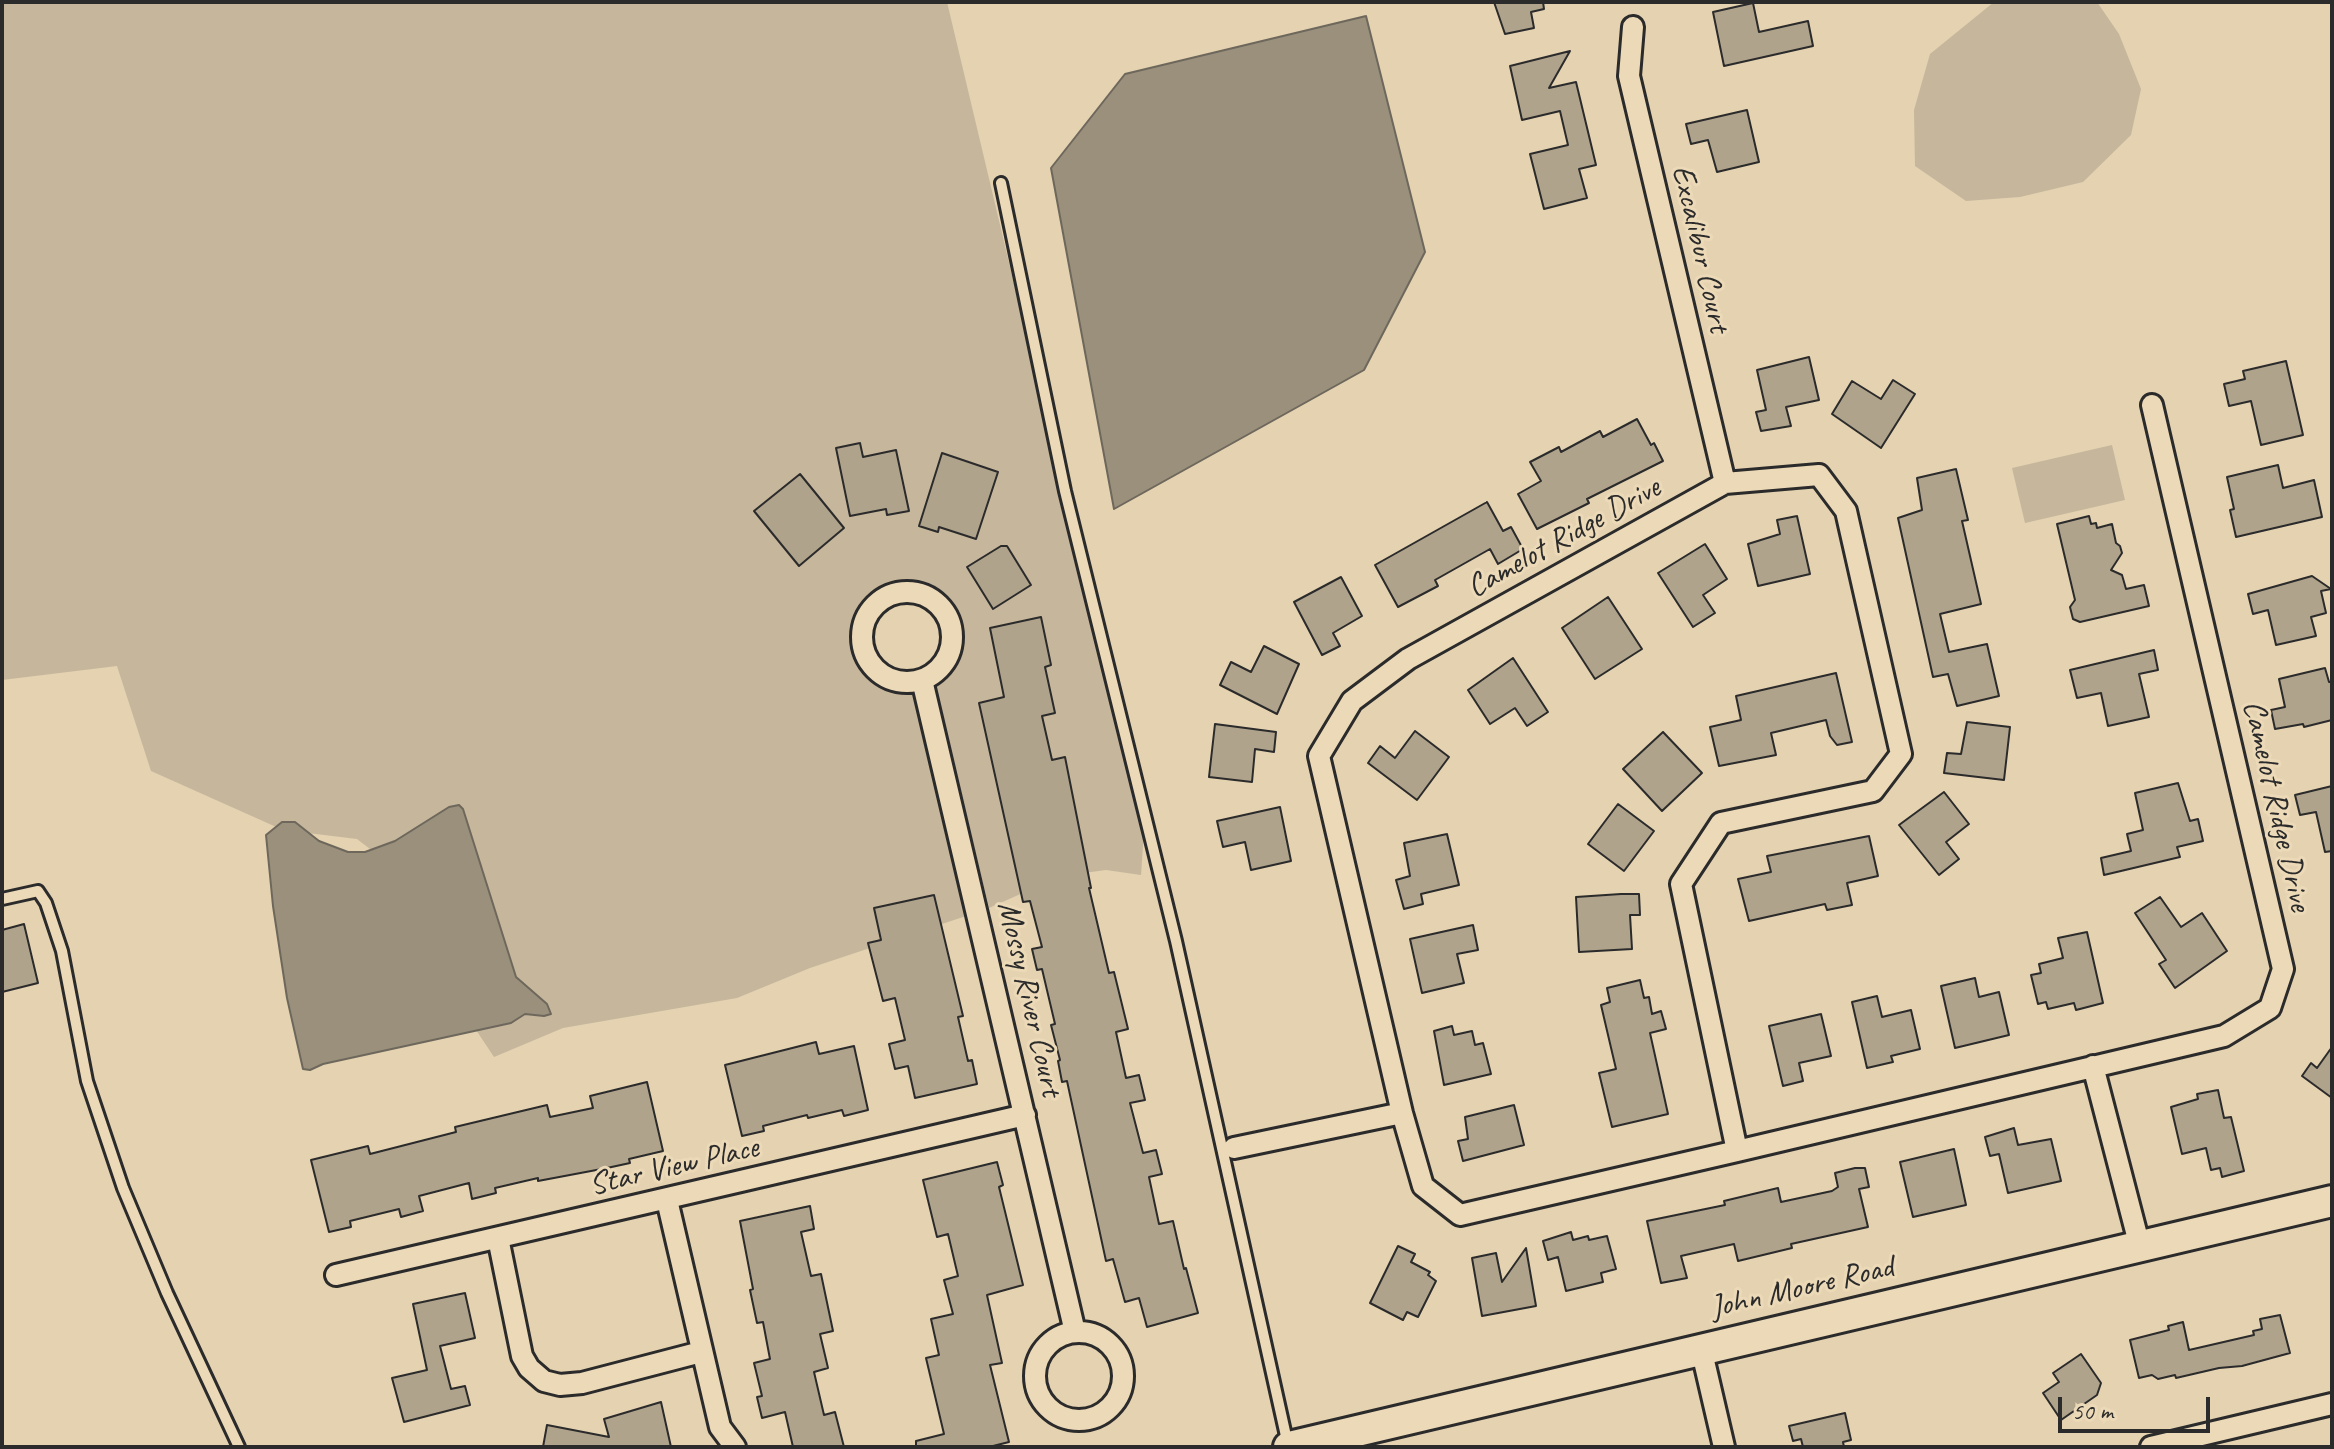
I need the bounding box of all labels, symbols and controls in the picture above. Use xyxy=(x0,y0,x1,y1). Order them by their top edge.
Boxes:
street label: Excalibur Court xyxy=(1662,162,1738,336)
street label: Camelot Ridge Drive xyxy=(1461,469,1667,607)
street label: Camelot Ridge Drive xyxy=(2233,697,2319,915)
street label: Mossy River Court xyxy=(988,898,1070,1100)
street label: Star View Place xyxy=(586,1129,762,1205)
street label: John Moore Road xyxy=(1707,1248,1897,1328)
scale bar xyxy=(2062,1381,2214,1431)
text: 50 m xyxy=(2072,1396,2113,1426)

